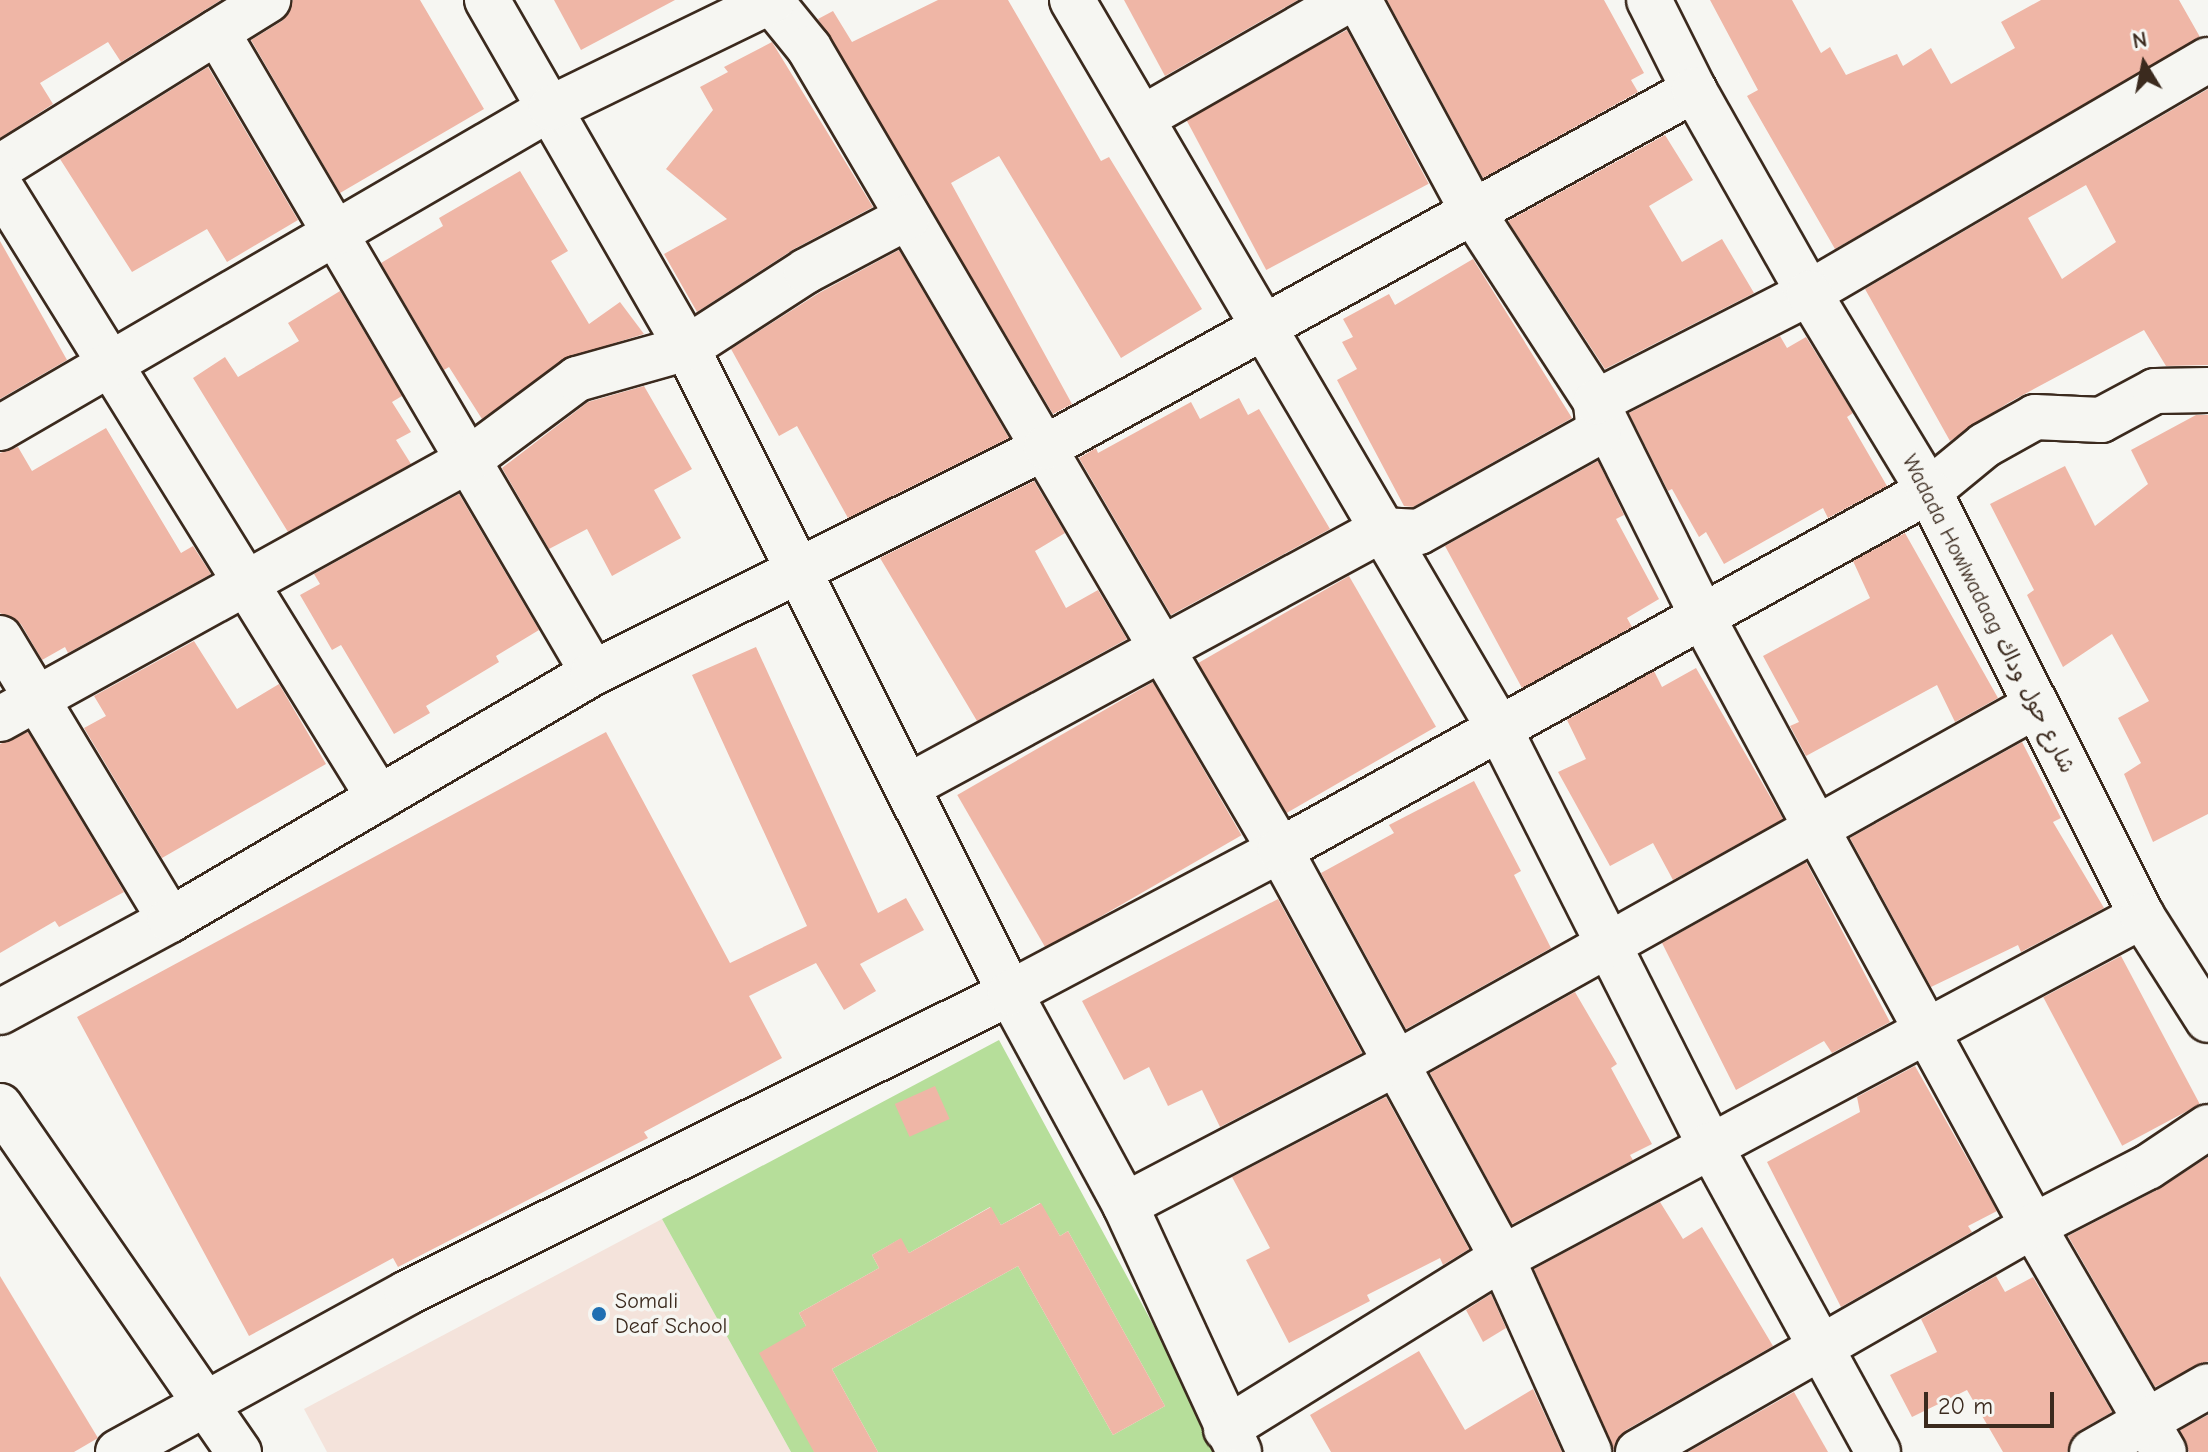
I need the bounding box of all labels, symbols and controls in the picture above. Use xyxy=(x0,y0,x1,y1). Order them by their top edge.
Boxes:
north arrow xyxy=(2104,24,2184,104)
text: N xyxy=(2130,26,2149,54)
street label: Wadada Howlwadaag شارع حول وداك xyxy=(1896,450,2080,778)
place label: Somali Deaf School xyxy=(615,1288,727,1340)
marker: Somali Deaf School xyxy=(590,1305,608,1323)
scale bar xyxy=(1928,1376,2058,1426)
text: 20 m xyxy=(1938,1392,1993,1420)

